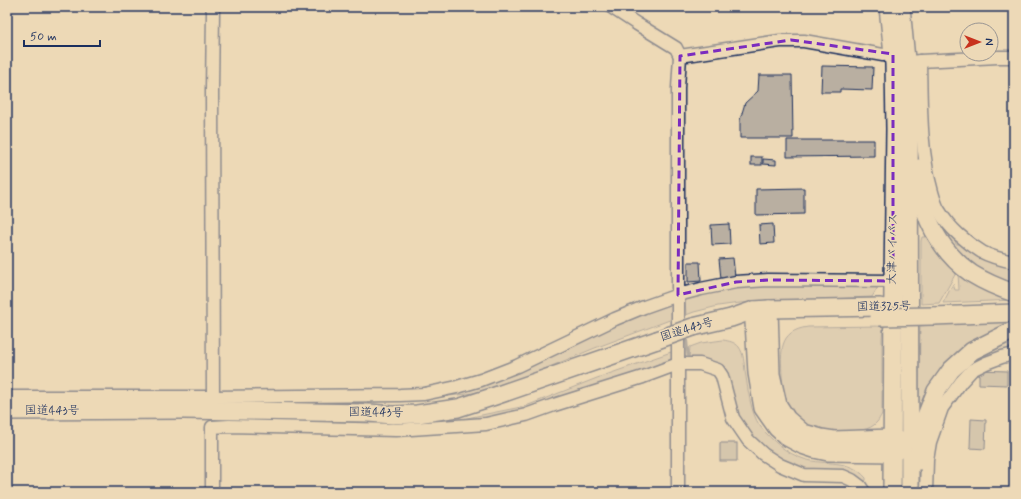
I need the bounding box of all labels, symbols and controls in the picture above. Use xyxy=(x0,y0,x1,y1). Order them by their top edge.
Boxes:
scale bar xyxy=(24,22,100,48)
north arrow xyxy=(959,22,999,62)
text: 50 m xyxy=(30,29,57,45)
text: N xyxy=(981,38,995,46)
street label: 大津バイパス xyxy=(884,213,902,285)
street label: 国道325号 xyxy=(857,299,911,315)
street label: 国道443号 xyxy=(658,314,716,346)
street label: 国道443号 xyxy=(24,403,80,419)
street label: 国道443号 xyxy=(348,405,404,421)

